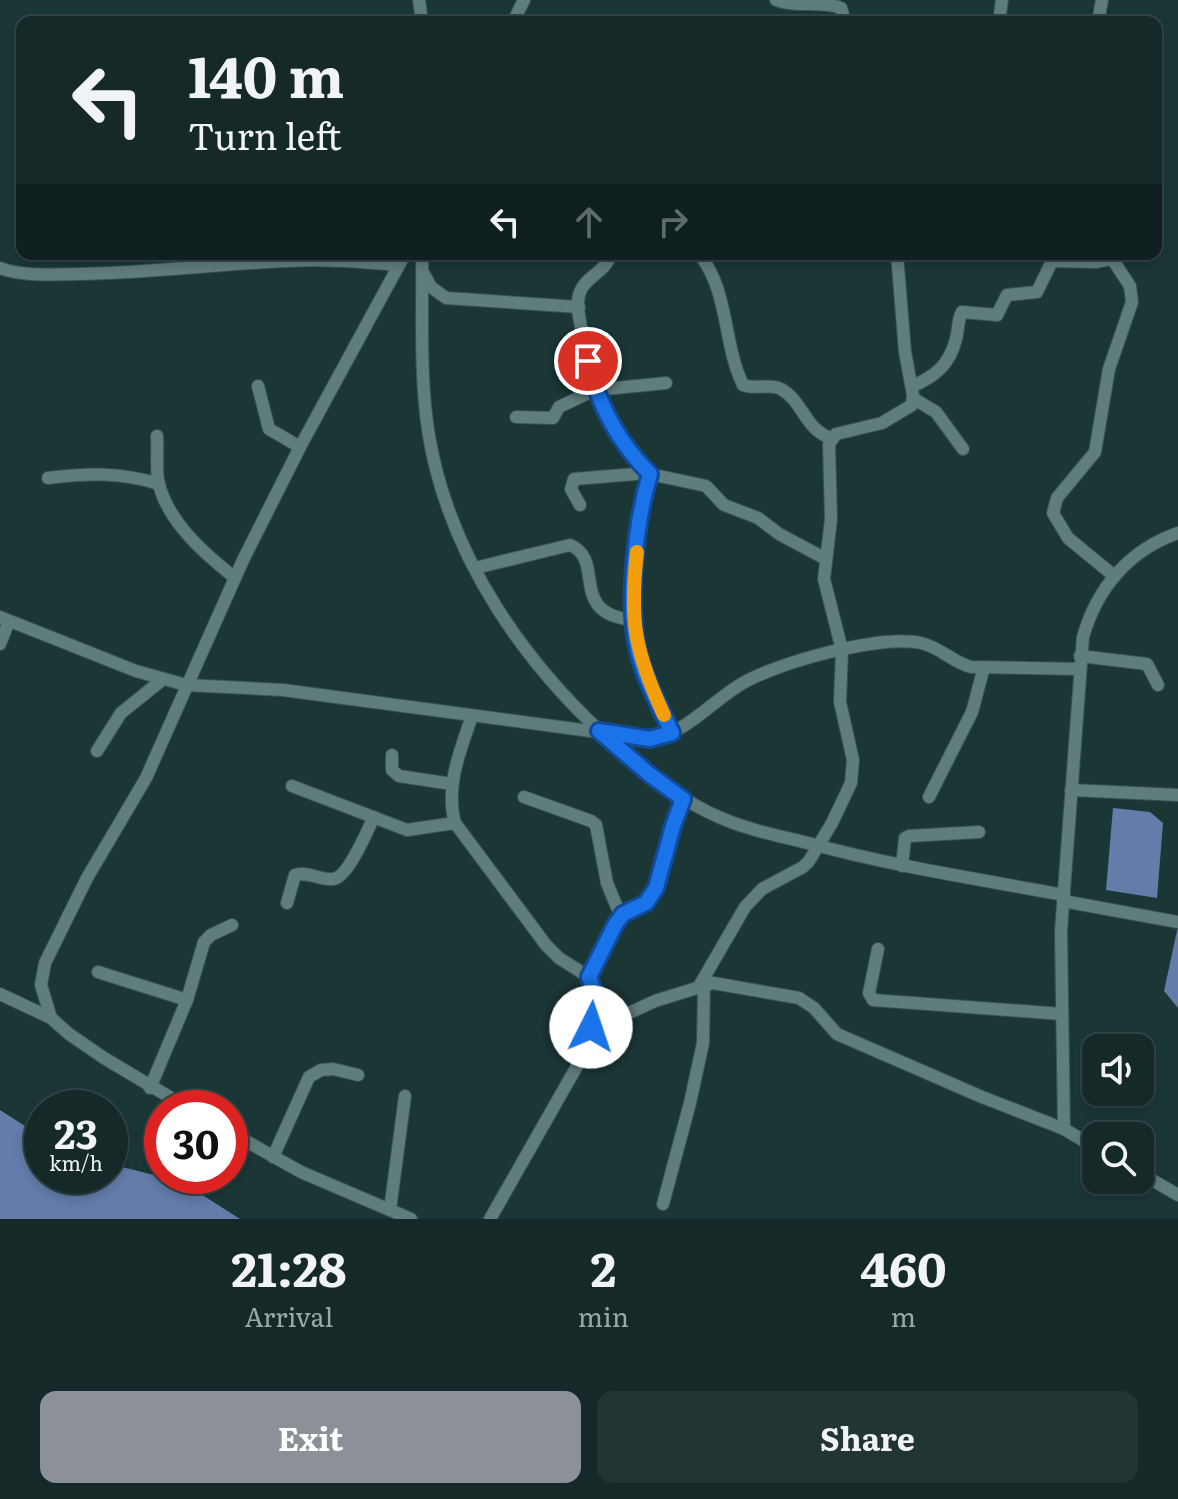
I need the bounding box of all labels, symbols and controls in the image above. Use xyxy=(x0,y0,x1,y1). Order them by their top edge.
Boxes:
text: 140 m xyxy=(188,32,344,115)
icon: left xyxy=(56,48,160,152)
text: Turn left xyxy=(188,108,342,161)
icon: left xyxy=(483,200,527,244)
icon: ahead xyxy=(567,200,611,244)
icon: right xyxy=(651,200,695,244)
pin xyxy=(554,327,622,395)
icon: arrive xyxy=(566,339,610,383)
position arrow xyxy=(549,985,633,1069)
map controls xyxy=(1082,1034,1154,1194)
button: sound xyxy=(1082,1034,1154,1106)
speed limit sign: 30 xyxy=(144,1090,248,1194)
text: 23 xyxy=(54,1102,98,1161)
button: search xyxy=(1082,1122,1154,1194)
text: km/h xyxy=(49,1147,103,1177)
text: 21:28 xyxy=(231,1231,347,1302)
text: 2 xyxy=(590,1231,616,1302)
text: 460 xyxy=(860,1231,947,1302)
text: Arrival xyxy=(244,1296,333,1335)
text: min xyxy=(578,1296,629,1335)
text: m xyxy=(891,1296,916,1335)
button: Exit xyxy=(40,1391,581,1483)
button: Share xyxy=(597,1391,1138,1483)

